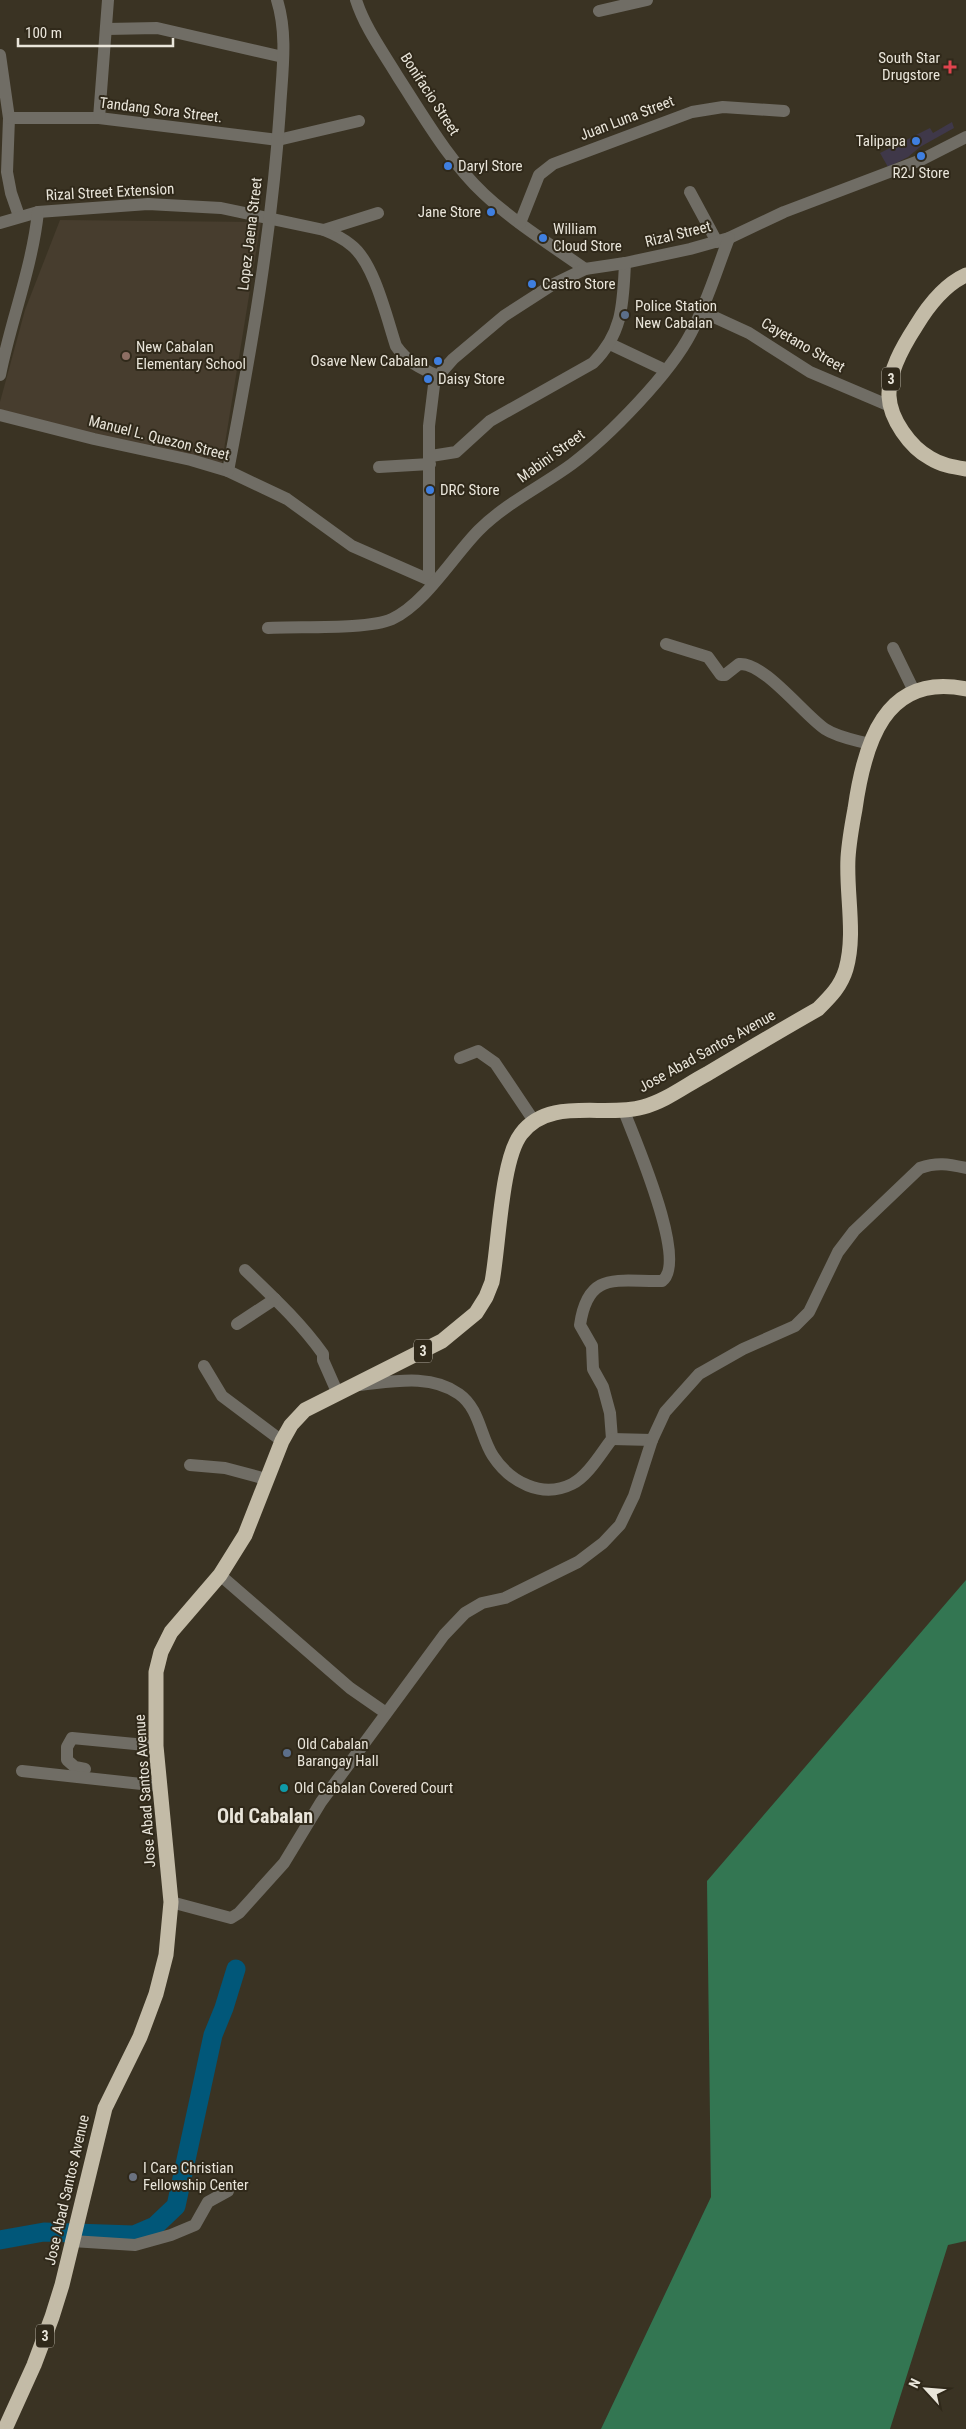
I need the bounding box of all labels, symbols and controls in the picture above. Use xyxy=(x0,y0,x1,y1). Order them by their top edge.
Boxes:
scale bar xyxy=(18,15,172,47)
text: 100 m xyxy=(25,24,62,42)
street label: Bonifacio Street xyxy=(397,49,463,139)
place label: South Star Drugstore xyxy=(878,49,940,84)
marker: South Star Drugstore xyxy=(944,61,956,73)
street label: Juan Luna Street xyxy=(577,92,677,144)
street label: Tandang Sora Street. xyxy=(99,94,223,126)
place label: Talipapa xyxy=(856,132,906,150)
marker: Talipapa xyxy=(910,135,922,147)
marker: R2J Store xyxy=(915,150,927,162)
place label: Daryl Store xyxy=(458,157,523,175)
marker: Daryl Store xyxy=(442,160,454,172)
place label: R2J Store xyxy=(892,164,950,182)
street label: Lopez Jaena Street xyxy=(234,177,266,291)
street label: Rizal Street Extension xyxy=(45,180,175,204)
place label: Jane Store xyxy=(418,203,481,221)
marker: Jane Store xyxy=(485,206,497,218)
street label: Rizal Street xyxy=(643,217,713,251)
place label: William Cloud Store xyxy=(553,220,622,255)
marker: William Cloud Store xyxy=(537,232,549,244)
place label: Castro Store xyxy=(542,275,615,293)
marker: Castro Store xyxy=(526,278,538,290)
place label: Police Station New Cabalan xyxy=(635,297,717,332)
marker: Police Station New Cabalan xyxy=(619,309,631,321)
street label: Cayetano Street xyxy=(758,314,848,376)
place label: New Cabalan Elementary School xyxy=(136,338,246,373)
marker: New Cabalan Elementary School xyxy=(120,350,132,362)
place label: Osave New Cabalan xyxy=(311,352,428,370)
marker: Osave New Cabalan xyxy=(432,355,444,367)
road number: 3 xyxy=(882,368,900,390)
place label: Daisy Store xyxy=(438,370,505,388)
marker: Daisy Store xyxy=(422,373,434,385)
street label: Manuel L. Quezon Street xyxy=(87,412,231,464)
street label: Mabini Street xyxy=(514,426,588,486)
place label: DRC Store xyxy=(440,481,500,499)
marker: DRC Store xyxy=(424,484,436,496)
street label: Jose Abad Santos Avenue xyxy=(635,1006,779,1096)
road number: 3 xyxy=(414,1340,432,1362)
street label: Jose Abad Santos Avenue xyxy=(131,1714,159,1868)
place label: Old Cabalan Barangay Hall xyxy=(297,1735,379,1770)
marker: Old Cabalan Barangay Hall xyxy=(281,1747,293,1759)
place label: Old Cabalan Covered Court xyxy=(294,1779,453,1797)
marker: Old Cabalan Covered Court xyxy=(278,1782,290,1794)
district label: Old Cabalan xyxy=(217,1804,313,1828)
street label: Jose Abad Santos Avenue xyxy=(41,2113,93,2267)
place label: I Care Christian Fellowship Center xyxy=(143,2159,249,2194)
marker: I Care Christian Fellowship Center xyxy=(127,2171,139,2183)
road number: 3 xyxy=(36,2324,54,2348)
north arrow xyxy=(901,2364,951,2414)
text: N xyxy=(905,2376,923,2391)

